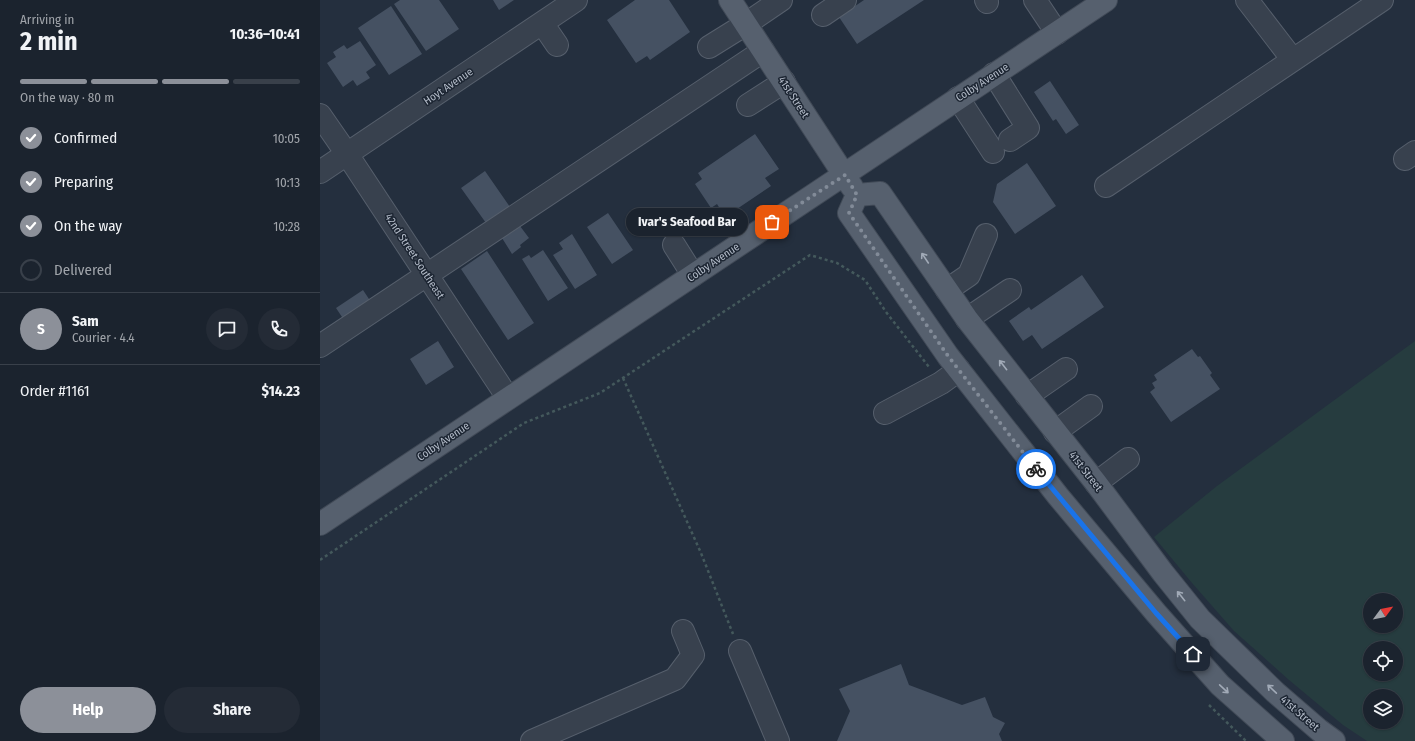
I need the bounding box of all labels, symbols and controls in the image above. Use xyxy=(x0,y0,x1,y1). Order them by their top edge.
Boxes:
text: Arriving in xyxy=(20,12,74,27)
text: 10:36–10:41 xyxy=(230,25,300,43)
text: 2 min xyxy=(20,26,78,57)
street label: Colby Avenue xyxy=(953,61,1011,104)
street label: Hoyt Avenue xyxy=(421,65,475,108)
street label: 41st Street xyxy=(775,74,812,121)
text: On the way · 80 m xyxy=(20,90,114,105)
icon: check xyxy=(20,127,42,149)
text: Confirmed xyxy=(54,129,117,147)
text: 10:05 xyxy=(273,131,300,146)
icon: check xyxy=(20,171,42,193)
text: Preparing xyxy=(54,173,113,191)
text: 10:13 xyxy=(275,175,300,190)
pin xyxy=(755,205,789,239)
callout: Ivar's Seafood Bar xyxy=(626,208,748,236)
street label: 42nd Street Southeast xyxy=(382,211,447,302)
icon: bag xyxy=(761,211,783,233)
text: Ivar's Seafood Bar xyxy=(638,214,736,229)
icon: check xyxy=(20,215,42,237)
text: On the way xyxy=(54,217,122,235)
text: 10:28 xyxy=(273,219,300,234)
street label: Colby Avenue xyxy=(685,240,742,285)
one-way arrow xyxy=(921,253,929,264)
text: Delivered xyxy=(54,261,112,279)
button: chat xyxy=(206,308,248,350)
button: phone xyxy=(258,308,300,350)
text: Sam xyxy=(72,312,99,330)
text: S xyxy=(37,320,45,338)
text: Courier · 4.4 xyxy=(72,330,135,345)
one-way arrow xyxy=(998,359,1007,370)
text: Order #1161 xyxy=(20,382,90,400)
text: $14.23 xyxy=(262,382,300,400)
street label: Colby Avenue xyxy=(415,419,472,464)
courier xyxy=(1016,449,1056,489)
street label: 41st Street xyxy=(1066,449,1105,494)
icon: bike xyxy=(1025,458,1047,480)
one-way arrow xyxy=(1177,591,1186,601)
north arrow xyxy=(1363,593,1403,633)
map controls xyxy=(1363,593,1403,729)
pin xyxy=(1176,637,1210,671)
button: locate xyxy=(1363,641,1403,681)
icon: home xyxy=(1182,643,1204,665)
one-way arrow xyxy=(1219,684,1229,694)
one-way arrow xyxy=(1267,684,1277,693)
button: Help xyxy=(20,687,156,733)
button: Share xyxy=(164,687,300,733)
button: layers xyxy=(1363,689,1403,729)
street label: 41st Street xyxy=(1278,693,1322,734)

